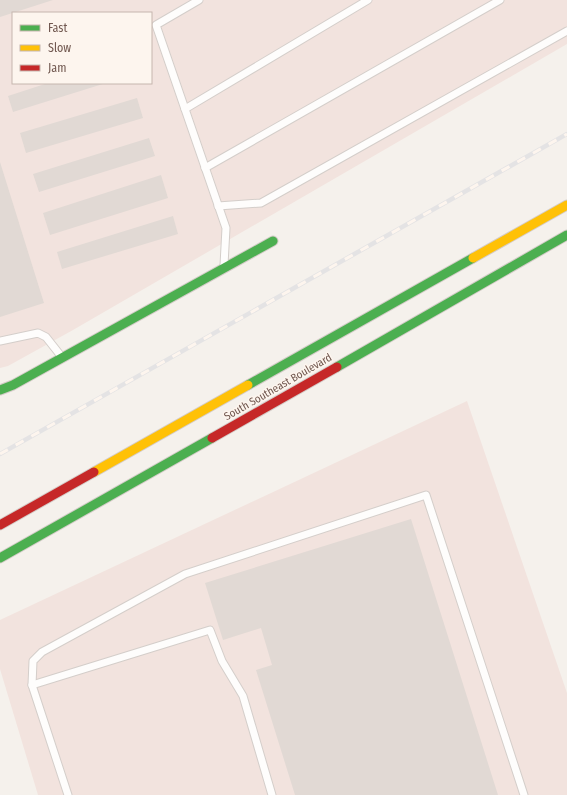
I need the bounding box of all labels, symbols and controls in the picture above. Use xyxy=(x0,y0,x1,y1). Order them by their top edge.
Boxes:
legend xyxy=(12,12,152,84)
text: Fast xyxy=(48,21,67,35)
text: Slow xyxy=(48,41,71,55)
text: Jam xyxy=(48,61,66,75)
street label: South Southeast Boulevard xyxy=(222,351,334,423)

